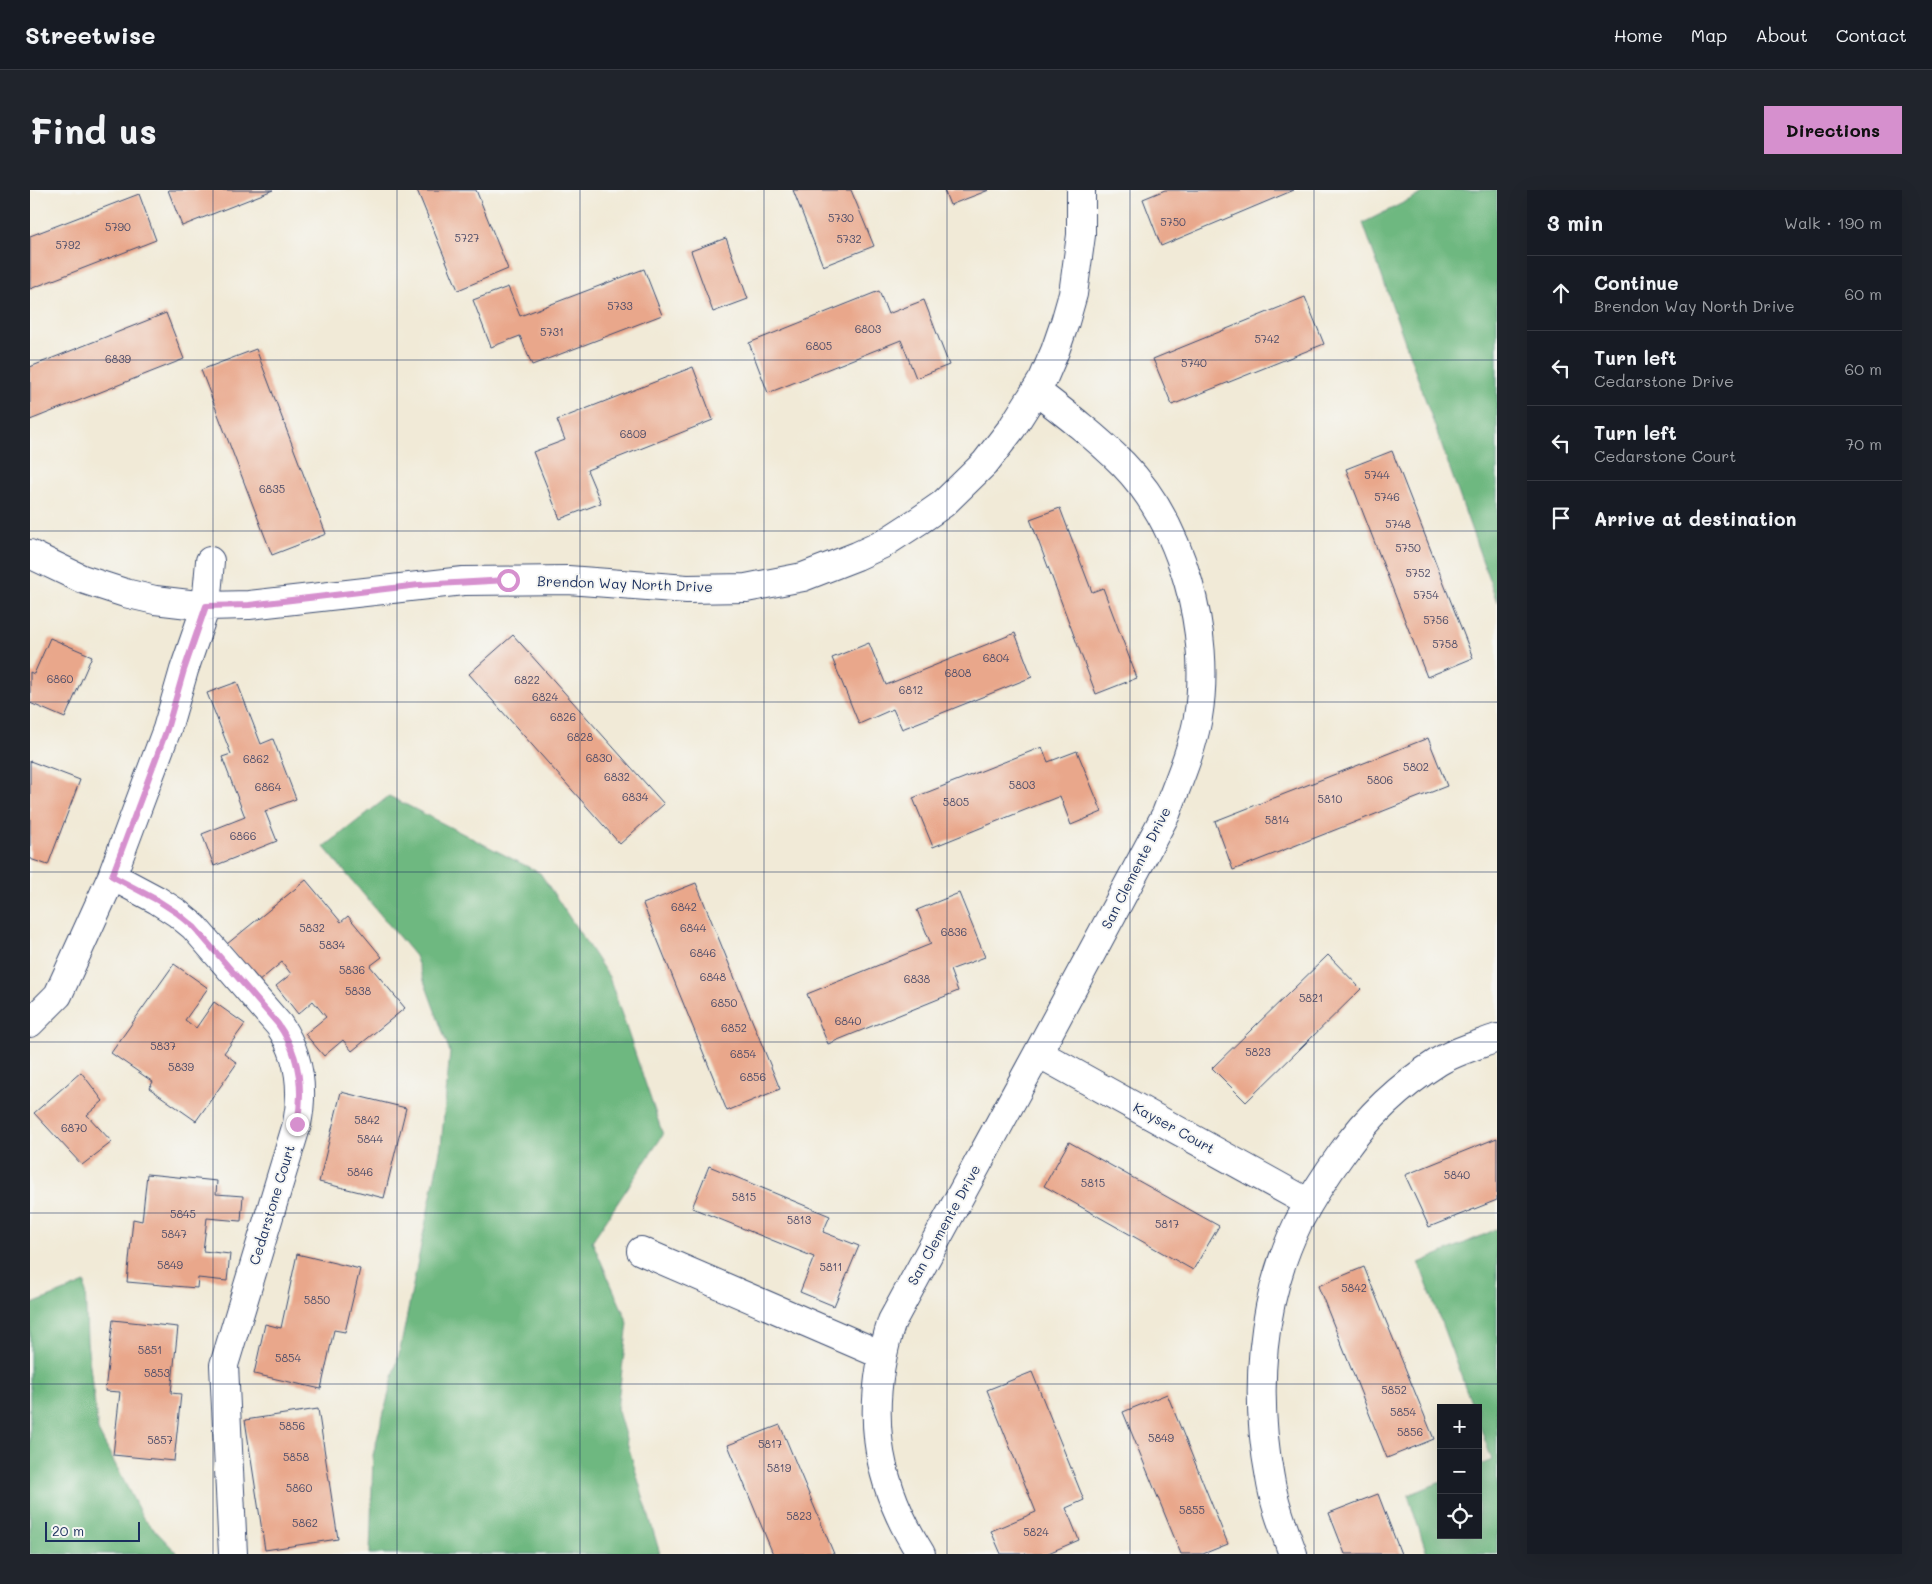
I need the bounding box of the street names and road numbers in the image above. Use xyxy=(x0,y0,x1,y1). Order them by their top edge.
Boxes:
street label: Brendon Way North Drive xyxy=(537,571,713,596)
street label: San Clemente Drive xyxy=(1096,803,1175,932)
street label: Kayser Court xyxy=(1130,1097,1218,1158)
street label: Cedarstone Court xyxy=(244,1142,299,1267)
street label: San Clemente Drive xyxy=(903,1161,985,1288)

